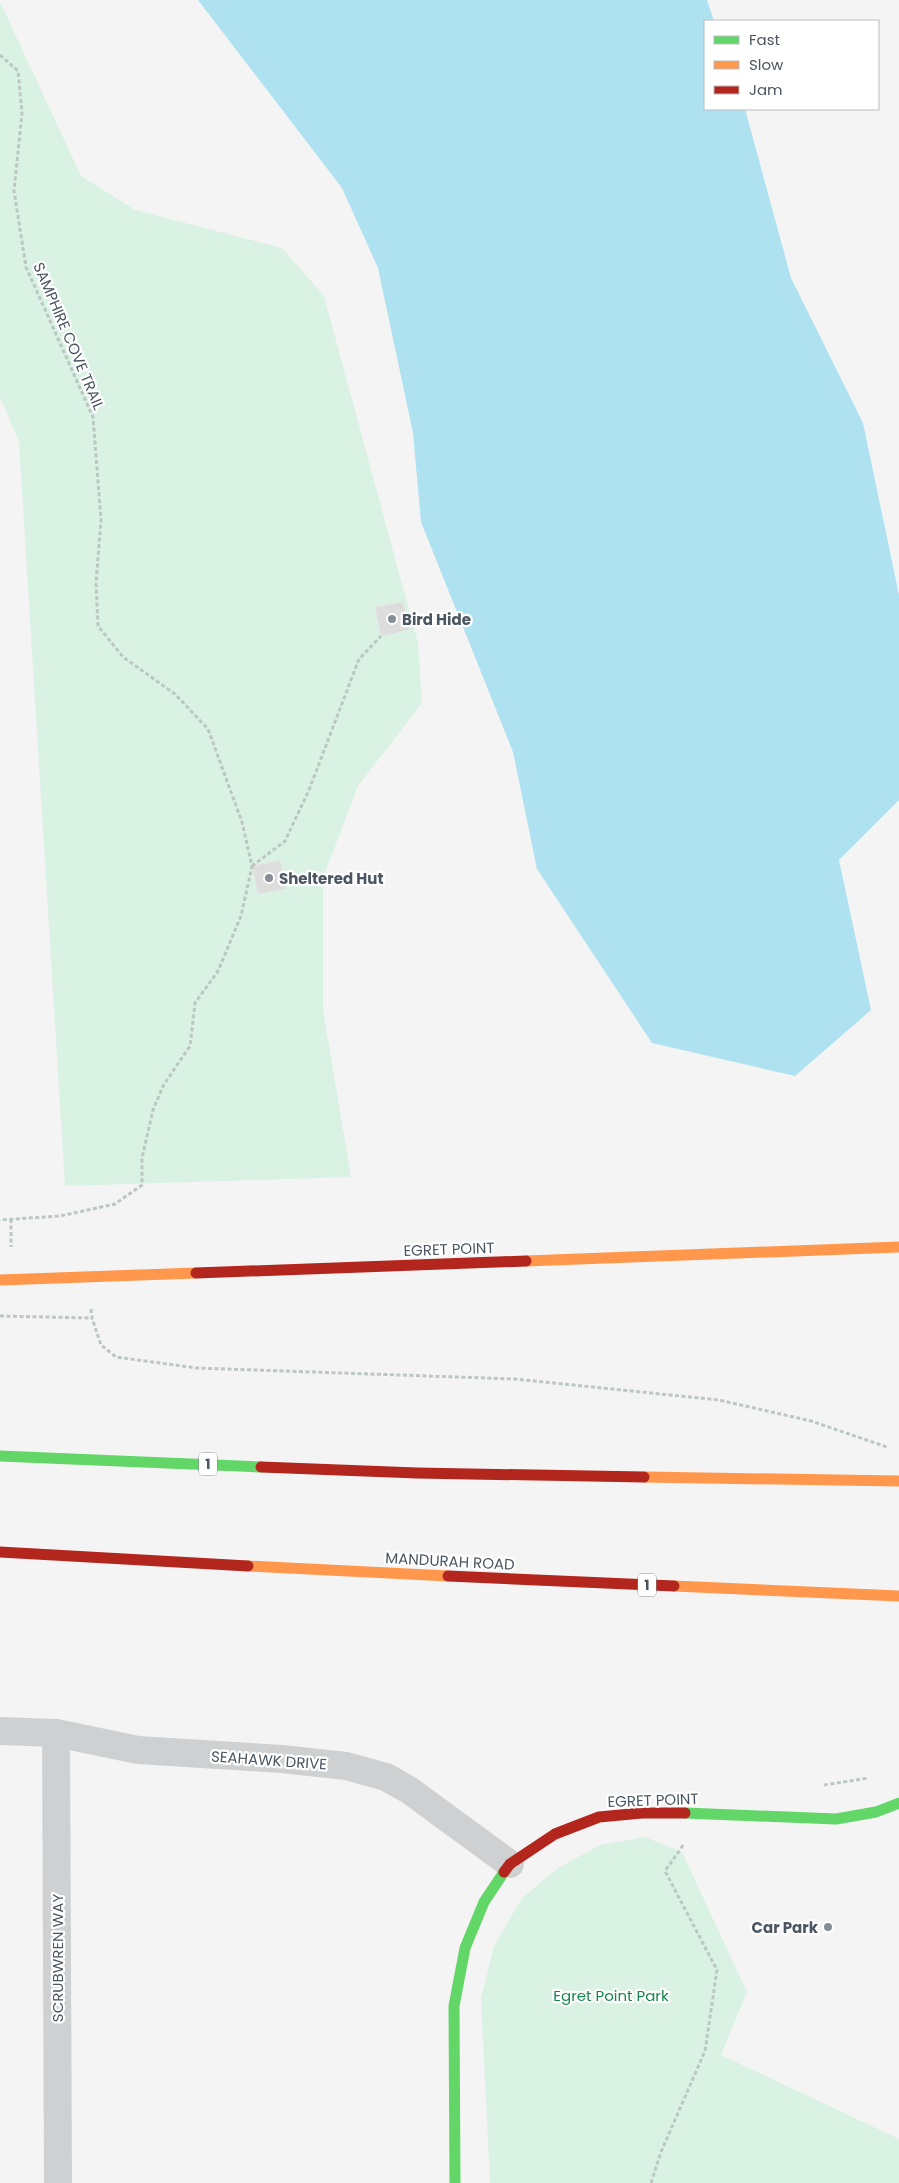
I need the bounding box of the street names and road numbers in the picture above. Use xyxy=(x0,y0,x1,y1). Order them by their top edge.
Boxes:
street label: SAMPHIRE COVE TRAIL xyxy=(28,259,110,413)
street label: EGRET POINT xyxy=(403,1237,495,1261)
road number: 1 xyxy=(199,1452,217,1476)
street label: MANDURAH ROAD xyxy=(385,1547,515,1575)
road number: 1 xyxy=(638,1574,656,1596)
street label: SEAHAWK DRIVE xyxy=(210,1745,328,1775)
street label: EGRET POINT xyxy=(607,1788,699,1812)
street label: SCRUBWREN WAY xyxy=(47,1894,68,2022)

